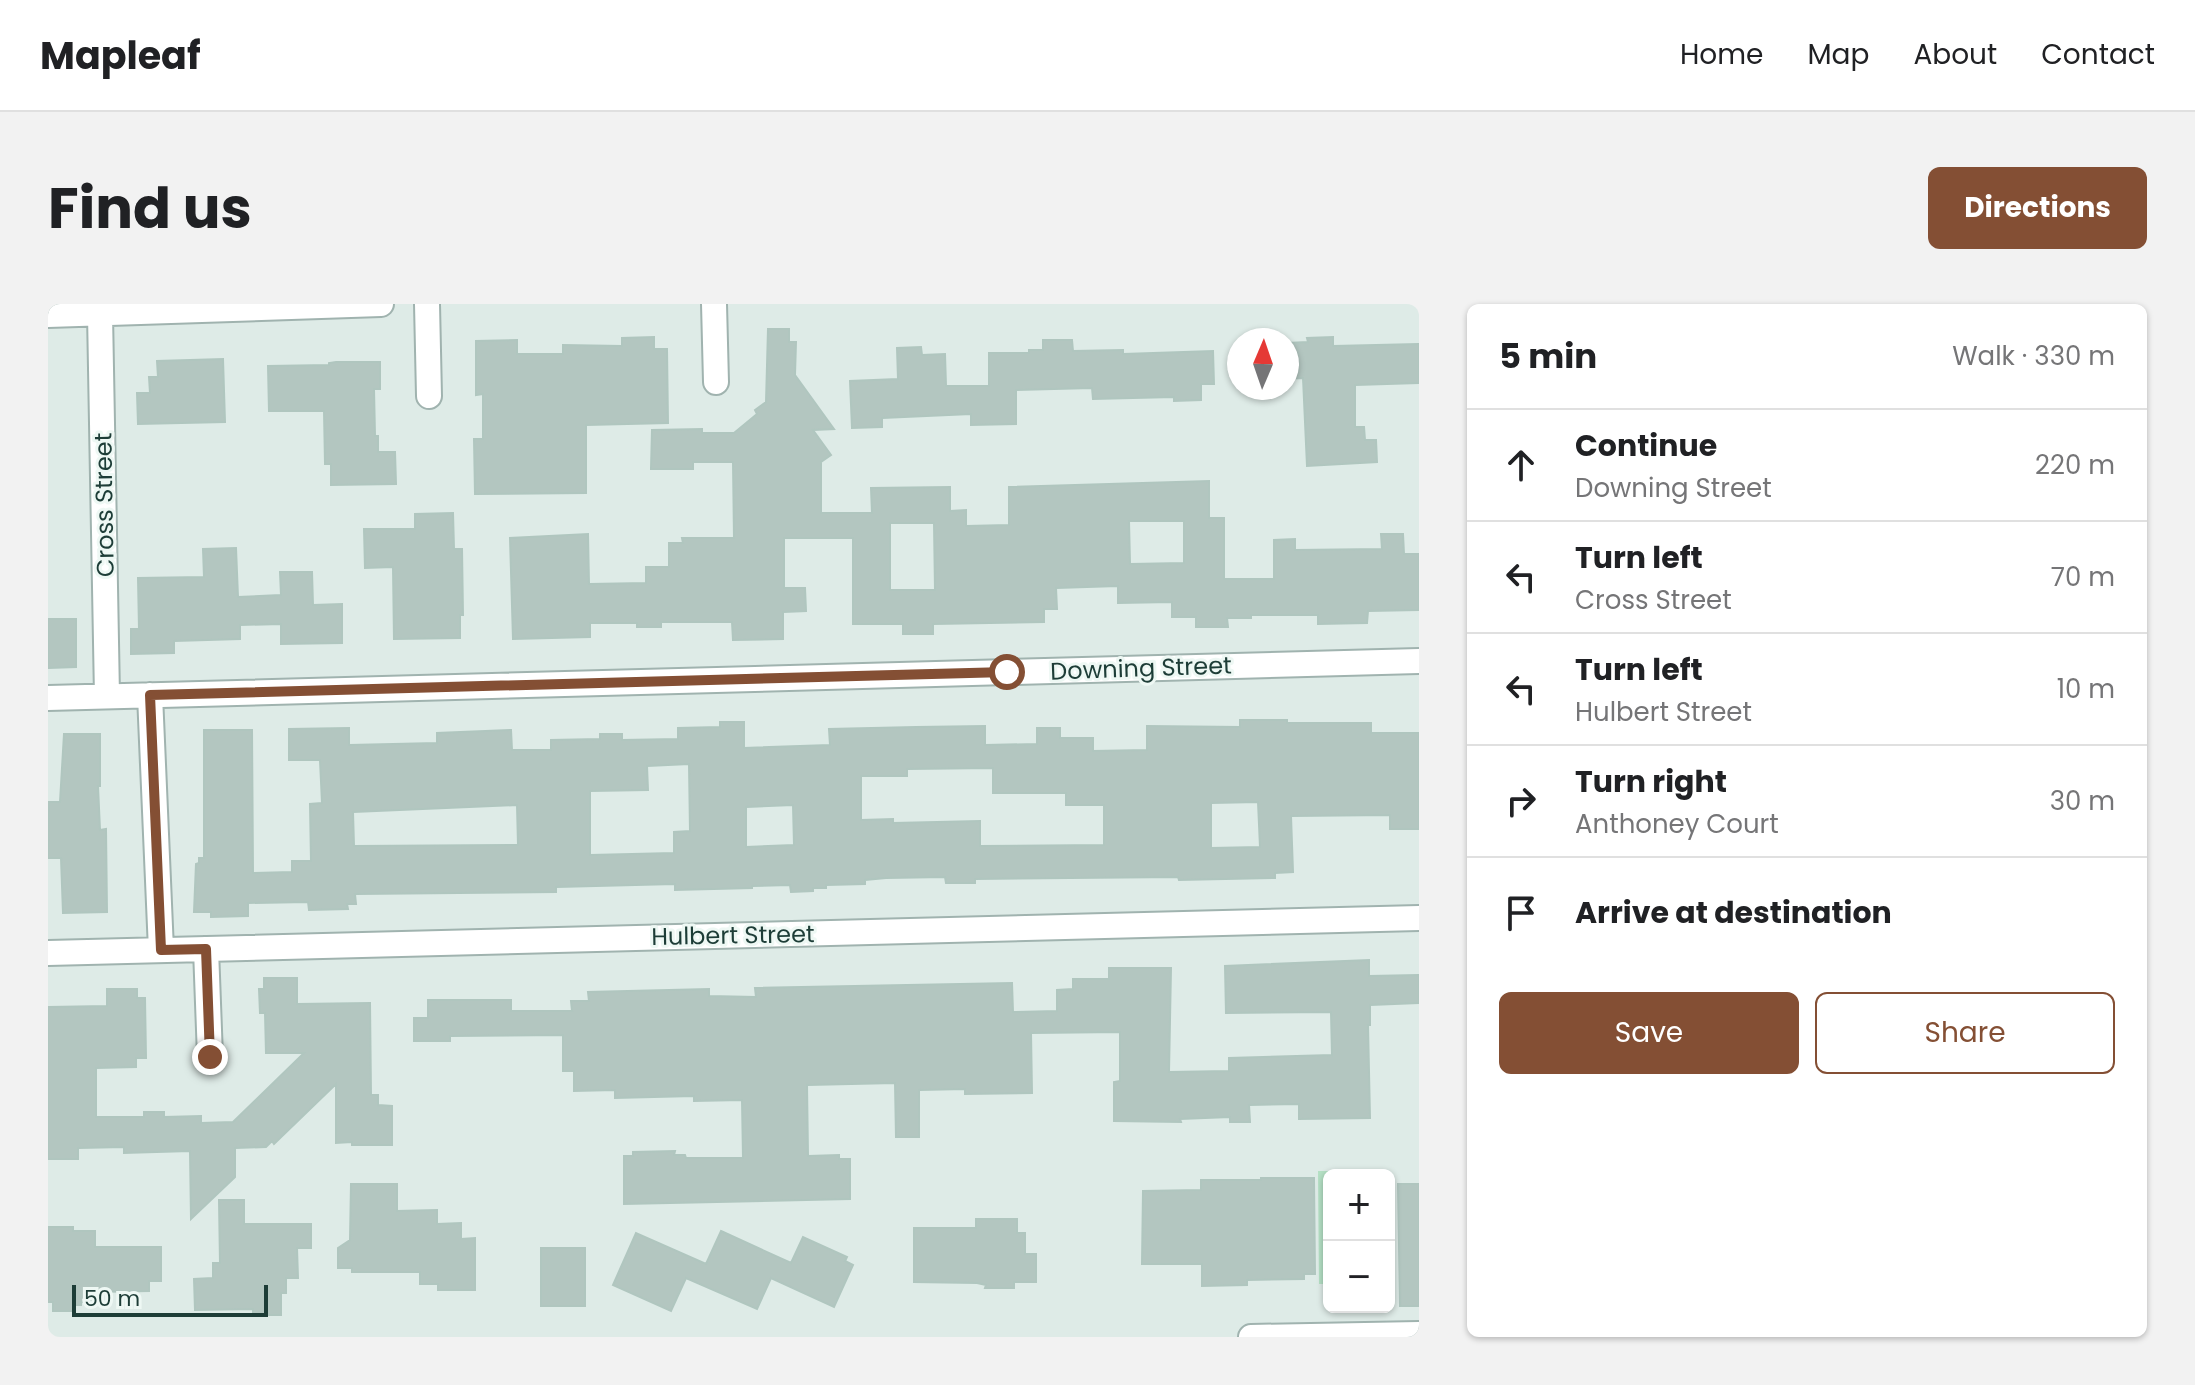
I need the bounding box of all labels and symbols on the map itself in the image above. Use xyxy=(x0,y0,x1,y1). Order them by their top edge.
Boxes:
north arrow xyxy=(1227,328,1299,400)
street label: Cross Street xyxy=(86,432,122,578)
street label: Downing Street xyxy=(1050,648,1232,688)
route start xyxy=(989,654,1025,690)
street label: Hulbert Street xyxy=(651,917,815,953)
route end xyxy=(192,1039,228,1075)
scale bar xyxy=(72,1281,268,1317)

